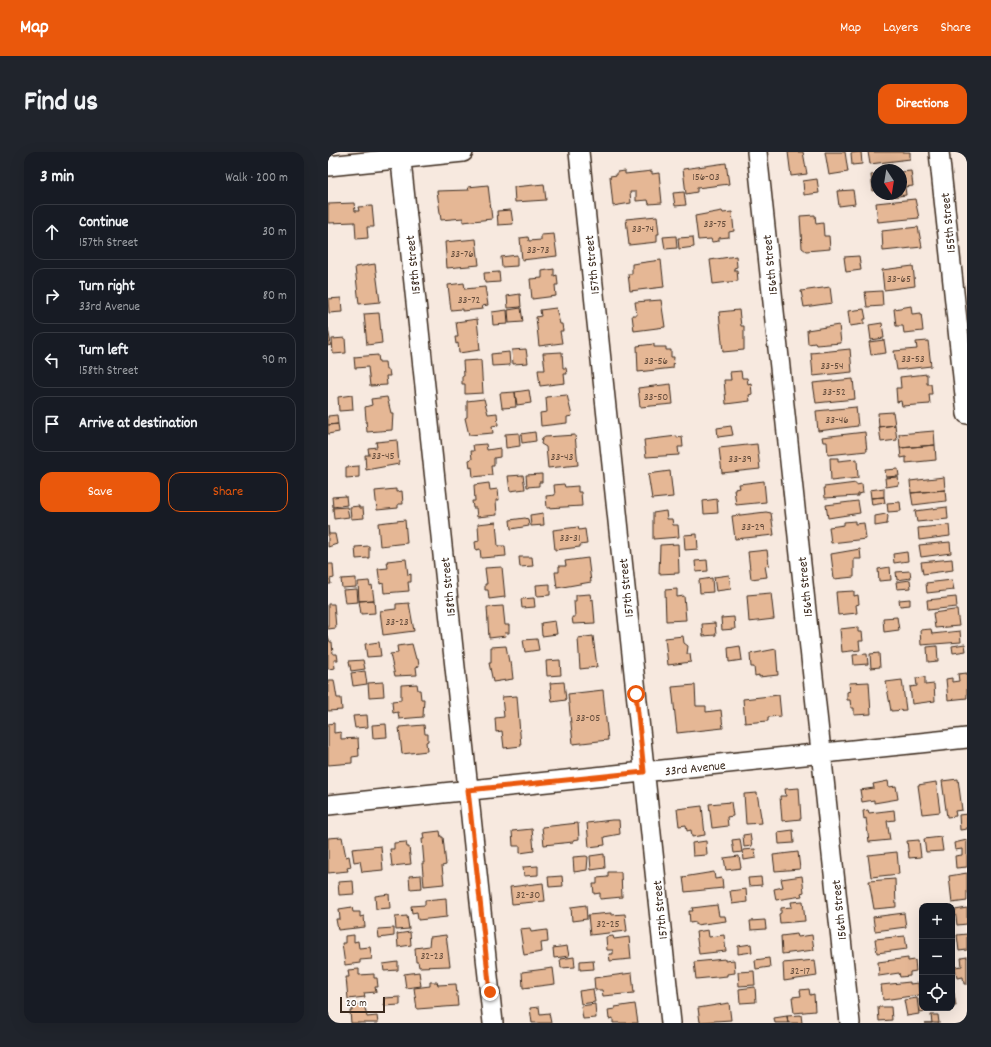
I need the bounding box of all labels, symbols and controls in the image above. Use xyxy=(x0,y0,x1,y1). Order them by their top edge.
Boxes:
text: Map xyxy=(20,15,49,42)
text: Map xyxy=(840,18,861,38)
text: Layers xyxy=(883,18,918,38)
text: Share xyxy=(940,18,971,38)
text: Find us xyxy=(24,84,98,124)
button: Directions xyxy=(878,84,967,124)
north arrow xyxy=(871,164,907,200)
text: 3 min xyxy=(40,166,74,190)
text: Walk · 200 m xyxy=(225,169,288,188)
house number: 156-03 xyxy=(692,170,720,186)
street label: 155th Street xyxy=(937,192,962,254)
text: Continue xyxy=(79,212,128,234)
house number: 33-75 xyxy=(704,217,726,233)
icon: ahead xyxy=(41,221,63,243)
house number: 33-74 xyxy=(632,222,654,238)
text: 30 m xyxy=(262,223,287,242)
street label: 156th Street xyxy=(759,233,784,296)
text: 157th Street xyxy=(79,234,138,253)
street label: 158th Street xyxy=(402,234,427,295)
street label: 157th Street xyxy=(581,234,606,295)
house number: 33-73 xyxy=(527,243,549,259)
house number: 33-76 xyxy=(450,247,474,263)
house number: 33-65 xyxy=(887,272,911,288)
text: Turn right xyxy=(79,276,135,298)
icon: right xyxy=(41,285,63,307)
text: 80 m xyxy=(263,287,287,306)
house number: 33-72 xyxy=(458,293,480,309)
text: 33rd Avenue xyxy=(79,298,140,317)
text: Turn left xyxy=(79,340,128,362)
icon: left xyxy=(41,349,63,371)
text: 90 m xyxy=(262,351,287,370)
house number: 33-53 xyxy=(901,352,925,368)
house number: 33-56 xyxy=(644,354,668,370)
house number: 33-54 xyxy=(820,359,844,375)
text: 158th Street xyxy=(79,362,138,381)
house number: 33-52 xyxy=(822,385,846,401)
house number: 33-50 xyxy=(644,390,668,406)
icon: arrive xyxy=(41,413,63,435)
text: Arrive at destination xyxy=(79,413,197,435)
house number: 33-46 xyxy=(825,413,849,429)
house number: 33-45 xyxy=(371,449,395,465)
house number: 33-43 xyxy=(551,450,574,466)
house number: 33-39 xyxy=(728,452,752,468)
button: Save xyxy=(40,472,160,512)
button: Share xyxy=(168,472,288,512)
house number: 33-29 xyxy=(741,520,765,536)
house number: 33-31 xyxy=(560,531,580,547)
street label: 156th Street xyxy=(794,555,819,618)
street label: 158th Street xyxy=(437,556,462,617)
street label: 157th Street xyxy=(615,557,640,618)
house number: 33-23 xyxy=(385,615,409,631)
route start xyxy=(627,685,645,703)
house number: 33-05 xyxy=(576,711,600,727)
street label: 33rd Avenue xyxy=(664,757,727,782)
street label: 156th Street xyxy=(828,878,853,941)
street label: 157th Street xyxy=(649,879,674,940)
house number: 32-30 xyxy=(516,888,540,904)
map controls xyxy=(919,903,955,1011)
button: + xyxy=(919,903,955,939)
house number: 32-25 xyxy=(596,917,620,933)
button: − xyxy=(919,939,955,975)
house number: 32-23 xyxy=(420,949,444,965)
house number: 32-17 xyxy=(790,964,810,980)
button: locate xyxy=(919,975,955,1011)
route end xyxy=(481,983,499,1001)
scale bar xyxy=(340,995,385,1014)
text: 20 m xyxy=(346,996,367,1012)

